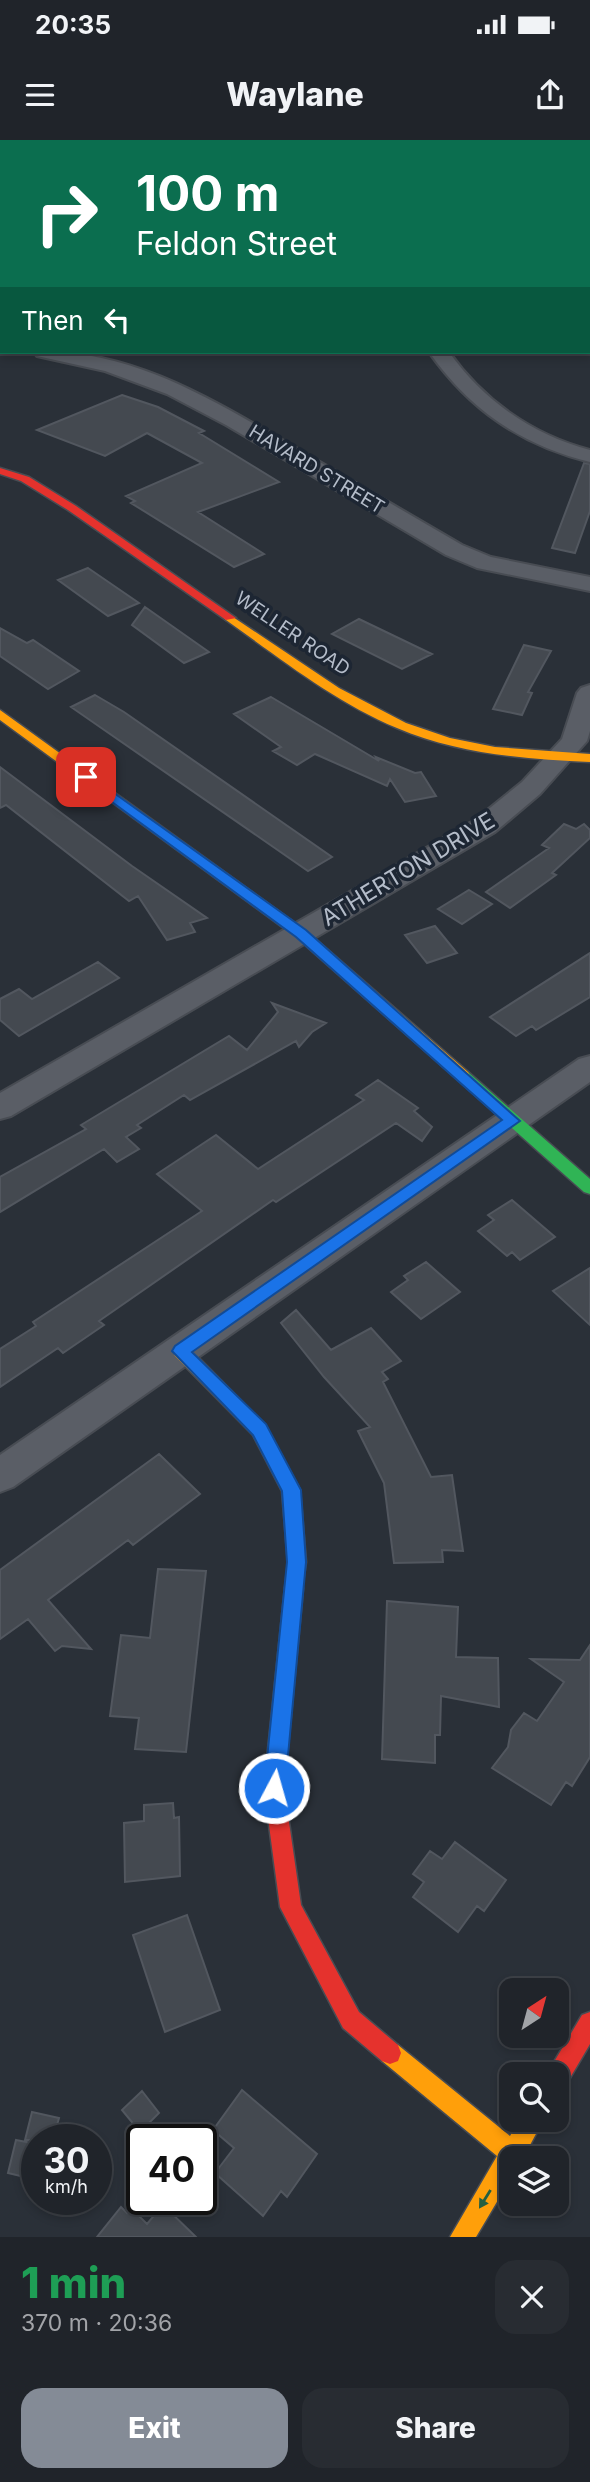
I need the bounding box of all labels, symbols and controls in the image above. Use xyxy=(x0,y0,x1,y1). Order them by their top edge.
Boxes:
text: 20:35 xyxy=(35,9,111,40)
text: Waylane xyxy=(226,75,364,114)
icon: menu xyxy=(21,76,59,114)
icon: share xyxy=(531,76,569,114)
text: 100 m xyxy=(136,164,280,223)
icon: right xyxy=(21,168,112,259)
text: Feldon Street xyxy=(136,224,337,263)
icon: left xyxy=(98,301,136,339)
text: Then xyxy=(21,305,84,336)
street label: HAVARD STREET xyxy=(245,420,389,519)
street label: WELLER ROAD xyxy=(231,587,355,680)
pin xyxy=(56,747,116,807)
icon: arrive xyxy=(67,758,105,796)
street label: ATHERTON DRIVE xyxy=(316,806,500,932)
position arrow xyxy=(237,1751,311,1825)
north arrow xyxy=(499,1978,569,2048)
map controls xyxy=(499,1978,569,2216)
button: search xyxy=(499,2062,569,2132)
speed limit sign: 40 xyxy=(126,2124,217,2215)
text: 30 xyxy=(43,2139,90,2181)
button: layers xyxy=(499,2146,569,2216)
text: km/h xyxy=(45,2176,88,2197)
one-way arrow xyxy=(479,2189,492,2208)
text: 1 min xyxy=(21,2257,126,2308)
button: close xyxy=(495,2260,569,2334)
text: 370 m · 20:36 xyxy=(21,2309,172,2337)
button: Exit xyxy=(21,2388,288,2468)
button: Share xyxy=(302,2388,569,2468)

